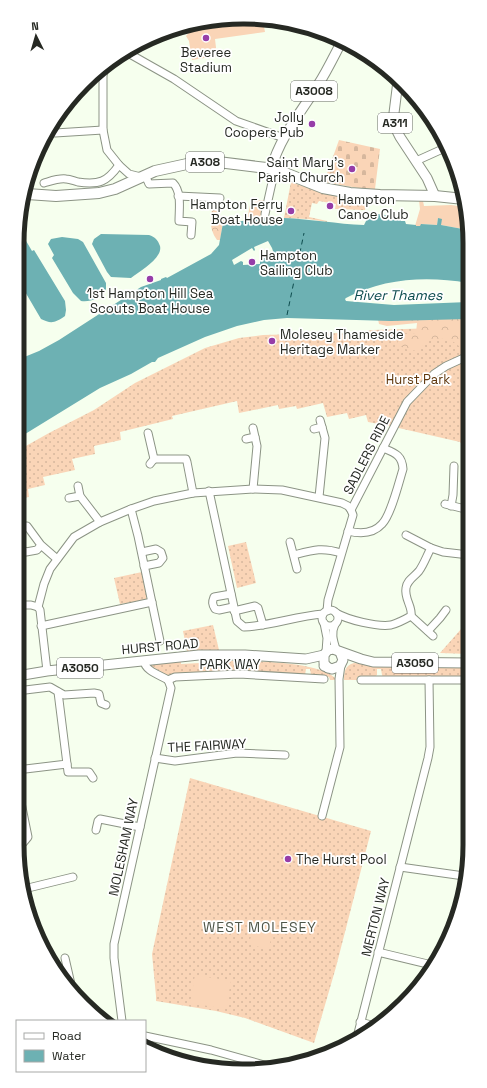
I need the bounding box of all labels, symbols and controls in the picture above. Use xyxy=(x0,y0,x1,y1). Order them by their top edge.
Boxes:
north arrow xyxy=(16,16,56,56)
text: N xyxy=(31,19,39,33)
marker: Beveree Stadium xyxy=(201,33,211,43)
place label: Beveree Stadium xyxy=(180,44,232,76)
road number: A3008 xyxy=(291,81,337,101)
place label: Jolly Coopers Pub xyxy=(224,109,304,141)
road number: A311 xyxy=(378,113,412,133)
marker: Jolly Coopers Pub xyxy=(307,119,317,129)
road number: A308 xyxy=(186,152,224,172)
place label: Saint Mary's Parish Church xyxy=(258,154,344,186)
marker: Saint Mary's Parish Church xyxy=(347,164,357,174)
place label: Hampton Canoe Club xyxy=(338,191,409,223)
place label: Hampton Ferry Boat House xyxy=(190,196,283,228)
marker: Hampton Canoe Club xyxy=(325,201,335,211)
marker: Hampton Ferry Boat House xyxy=(286,206,296,216)
place label: Hampton Sailing Club xyxy=(260,247,333,279)
marker: Hampton Sailing Club xyxy=(247,257,257,267)
marker: 1st Hampton Hill Sea Scouts Boat House xyxy=(145,274,155,284)
place label: 1st Hampton Hill Sea Scouts Boat House xyxy=(87,285,214,317)
water label: River Thames xyxy=(354,286,443,304)
place label: Molesey Thameside Heritage Marker xyxy=(280,326,404,358)
marker: Molesey Thameside Heritage Marker xyxy=(267,336,277,346)
park label: Hurst Park xyxy=(386,371,450,388)
street label: SADLERS RIDE xyxy=(339,413,394,497)
street label: HURST ROAD xyxy=(121,635,199,658)
road number: A3050 xyxy=(392,653,438,673)
street label: PARK WAY xyxy=(200,656,260,673)
road number: A3050 xyxy=(57,658,103,678)
street label: THE FAIRWAY xyxy=(167,735,247,756)
street label: MOLESHAM WAY xyxy=(105,797,142,898)
place label: The Hurst Pool xyxy=(296,851,387,868)
marker: The Hurst Pool xyxy=(283,854,293,864)
street label: MERTON WAY xyxy=(357,876,393,958)
district label: WEST MOLESEY xyxy=(203,918,317,936)
legend xyxy=(16,1020,146,1072)
text: Road xyxy=(52,1028,81,1044)
text: Water xyxy=(52,1048,86,1064)

